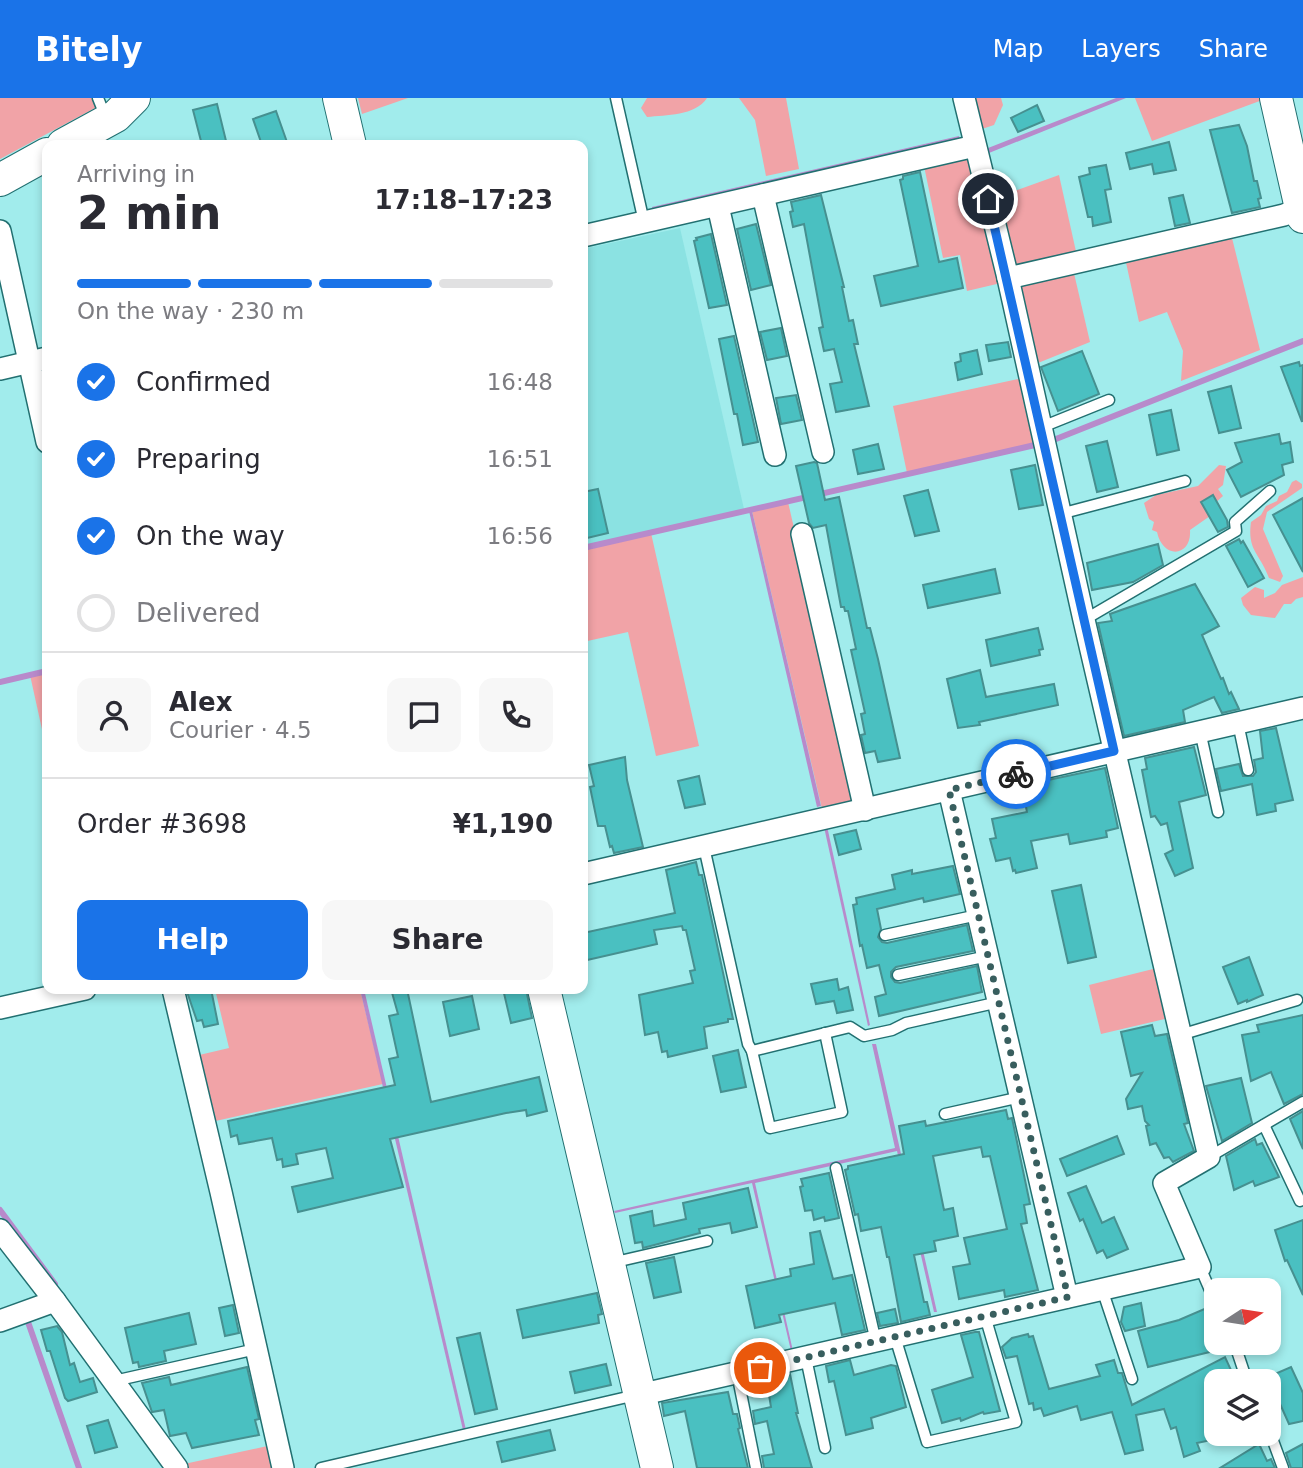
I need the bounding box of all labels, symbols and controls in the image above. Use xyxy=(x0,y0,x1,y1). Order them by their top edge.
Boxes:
text: Bitely xyxy=(35,30,142,69)
text: Map xyxy=(993,35,1043,63)
text: Layers xyxy=(1081,35,1161,63)
text: Share xyxy=(1199,35,1268,63)
text: Arriving in xyxy=(77,161,195,187)
pin xyxy=(958,169,1018,229)
icon: home xyxy=(969,180,1007,218)
text: 17:18–17:23 xyxy=(374,185,553,215)
text: 2 min xyxy=(77,186,221,240)
text: On the way · 230 m xyxy=(77,298,304,324)
icon: check xyxy=(77,363,115,401)
text: Confirmed xyxy=(136,367,271,397)
text: 16:48 xyxy=(487,369,553,395)
icon: check xyxy=(77,440,115,478)
text: Preparing xyxy=(136,444,261,474)
text: 16:51 xyxy=(487,446,553,472)
icon: check xyxy=(77,517,115,555)
text: On the way xyxy=(136,521,285,551)
text: 16:56 xyxy=(487,523,553,549)
text: Delivered xyxy=(136,598,260,628)
button: person xyxy=(77,678,151,752)
button: chat xyxy=(387,678,461,752)
button: phone xyxy=(479,678,553,752)
text: Alex xyxy=(169,687,232,717)
text: Courier · 4.5 xyxy=(169,717,312,743)
courier xyxy=(981,739,1051,809)
icon: bike xyxy=(997,755,1035,793)
text: Order #3698 xyxy=(77,809,247,839)
text: ¥1,190 xyxy=(453,809,553,839)
button: Help xyxy=(77,900,308,980)
button: Share xyxy=(322,900,553,980)
north arrow xyxy=(1204,1278,1281,1354)
map controls xyxy=(1204,1278,1281,1446)
pin xyxy=(730,1338,790,1398)
icon: bag xyxy=(741,1349,779,1387)
button: layers xyxy=(1204,1369,1281,1446)

